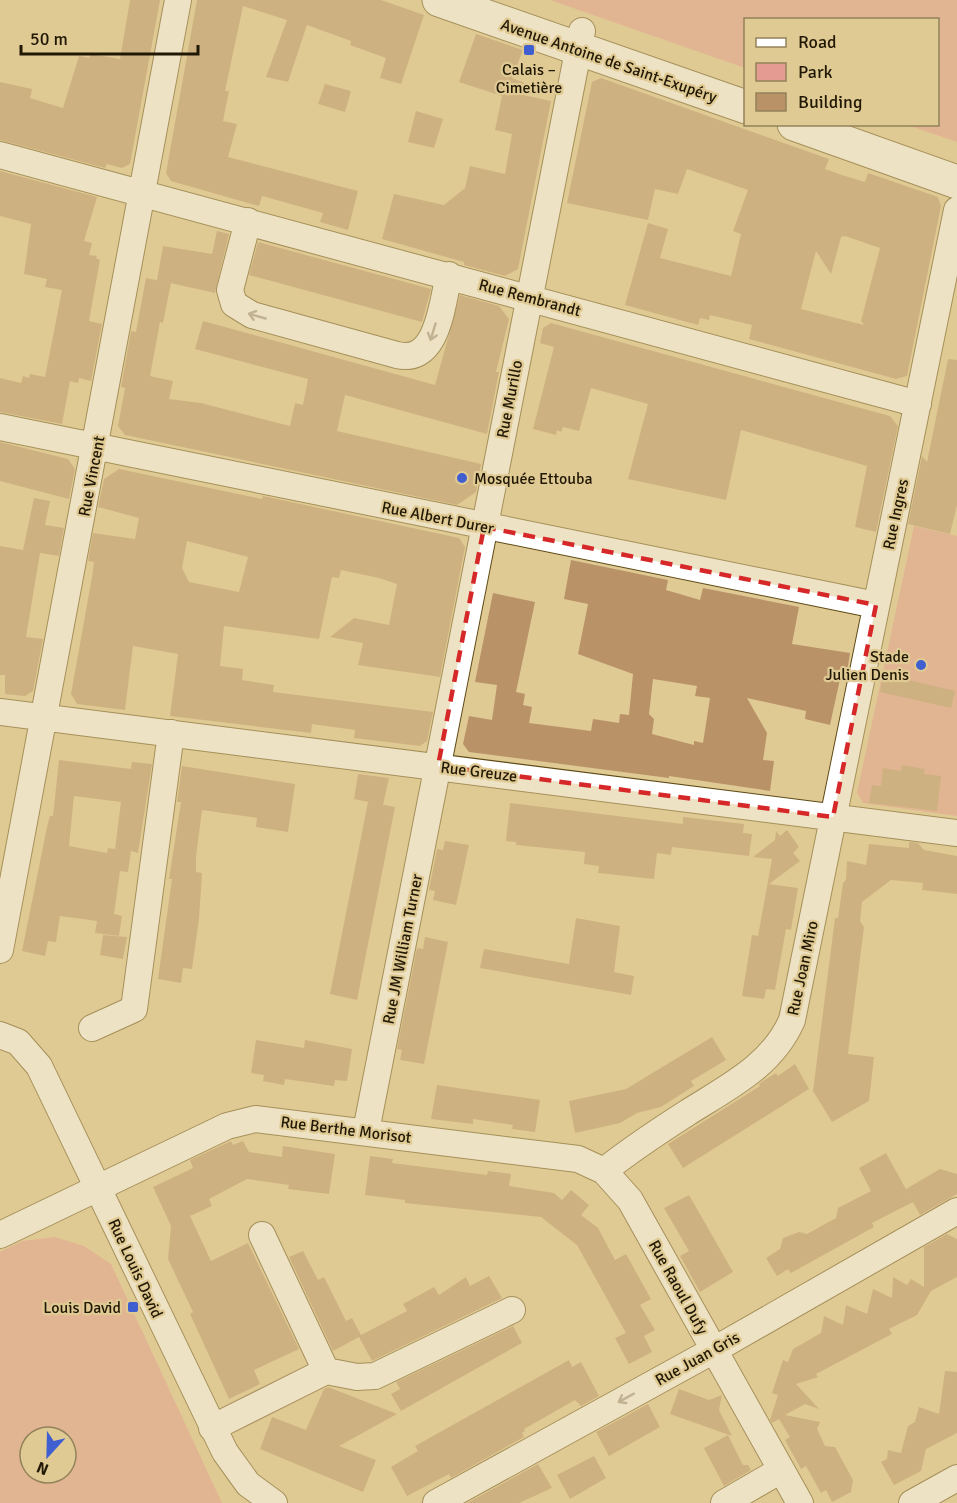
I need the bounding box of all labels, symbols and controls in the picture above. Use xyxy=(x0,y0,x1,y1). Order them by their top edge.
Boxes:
street label: Avenue Antoine de Saint-Exupéry xyxy=(498,15,720,108)
scale bar xyxy=(21,18,198,56)
legend xyxy=(744,18,939,126)
text: 50 m xyxy=(30,28,68,50)
text: Road xyxy=(798,31,837,53)
marker: Calais – Cimetière xyxy=(522,43,536,57)
place label: Calais – Cimetière xyxy=(496,60,562,98)
text: Park xyxy=(798,61,833,83)
text: Building xyxy=(798,91,862,113)
street label: Rue Rembrandt xyxy=(477,275,583,321)
one-way arrow xyxy=(248,310,267,321)
one-way arrow xyxy=(427,322,438,341)
street label: Rue Murillo xyxy=(493,358,527,440)
street label: Rue Vincent xyxy=(74,434,110,518)
place label: Mosquée Ettouba xyxy=(474,469,593,489)
marker: Mosquée Ettouba xyxy=(455,471,469,485)
street label: Rue Ingres xyxy=(879,477,913,551)
street label: Rue Albert Durer xyxy=(380,497,496,539)
place label: Stade Julien Denis xyxy=(825,647,909,685)
marker: Stade Julien Denis xyxy=(914,658,928,672)
street label: Rue Greuze xyxy=(439,757,518,787)
street label: Rue JM William Turner xyxy=(379,872,427,1026)
street label: Rue Joan Miro xyxy=(783,919,823,1017)
street label: Rue Berthe Morisot xyxy=(279,1112,413,1148)
street label: Rue Louis David xyxy=(103,1216,167,1321)
street label: Rue Raoul Dufy xyxy=(644,1237,713,1339)
place label: Louis David xyxy=(43,1298,121,1318)
marker: Louis David xyxy=(126,1300,140,1314)
street label: Rue Juan Gris xyxy=(652,1327,743,1390)
one-way arrow xyxy=(618,1392,635,1404)
north arrow xyxy=(18,1425,78,1485)
text: N xyxy=(34,1457,52,1479)

